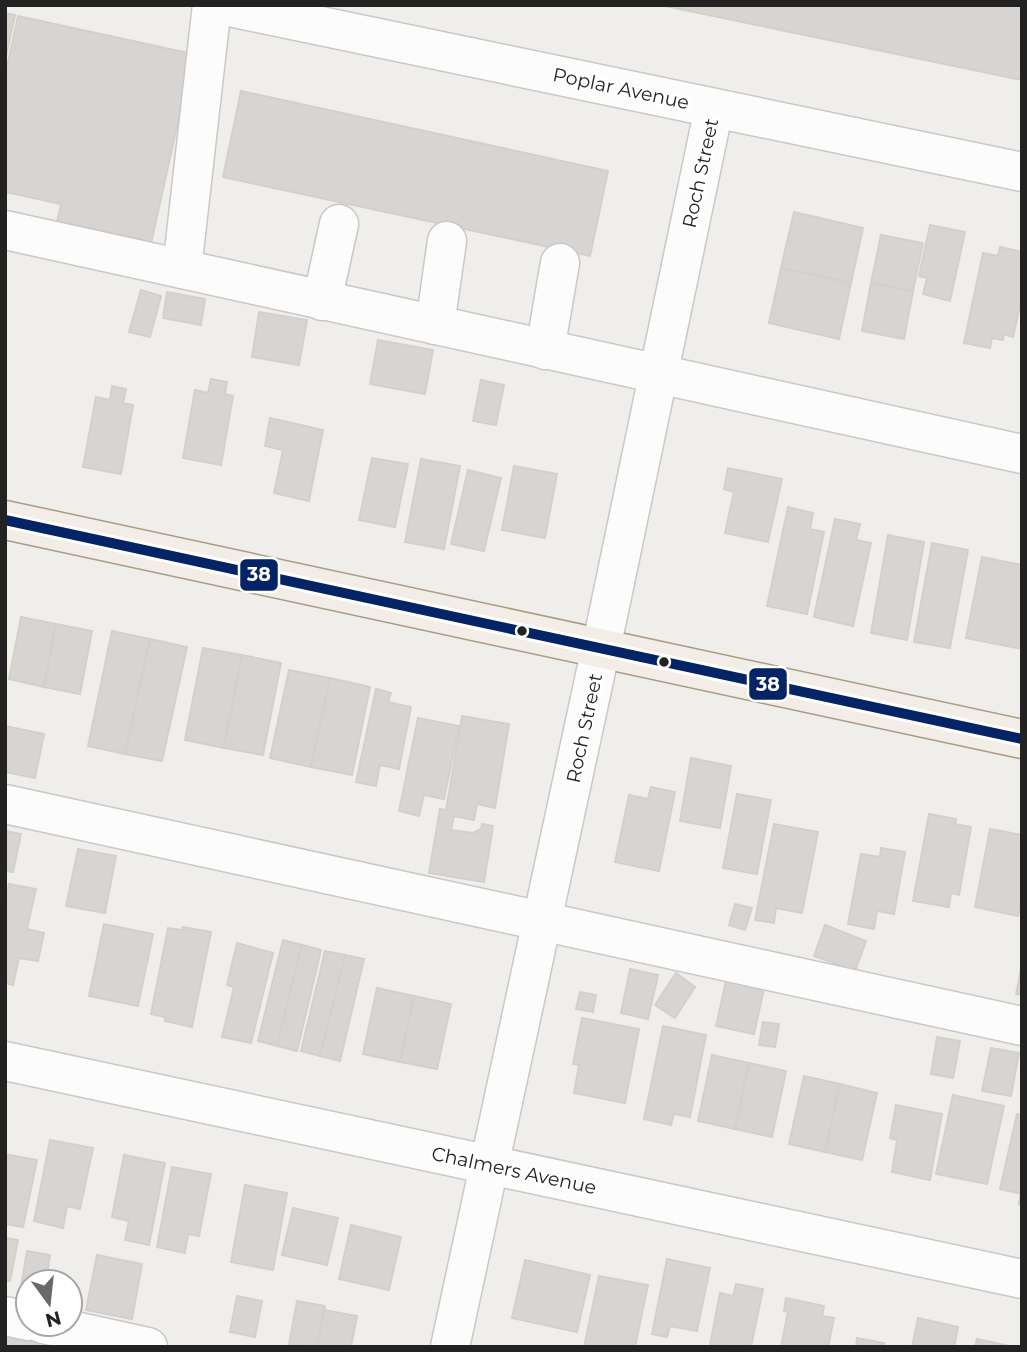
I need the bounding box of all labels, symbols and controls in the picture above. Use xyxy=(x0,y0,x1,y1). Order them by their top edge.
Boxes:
street label: Poplar Avenue xyxy=(551,63,691,114)
street label: Roch Street xyxy=(678,116,723,230)
line badge: 38 xyxy=(239,558,279,592)
text: 38 xyxy=(246,563,271,586)
unlabelled marker xyxy=(515,624,529,638)
unlabelled marker xyxy=(657,655,671,669)
line badge: 38 xyxy=(748,667,788,701)
street label: Roch Street xyxy=(562,671,607,785)
text: 38 xyxy=(755,673,780,696)
street label: Chalmers Avenue xyxy=(429,1142,598,1199)
north arrow xyxy=(14,1268,84,1338)
text: N xyxy=(43,1306,64,1332)

